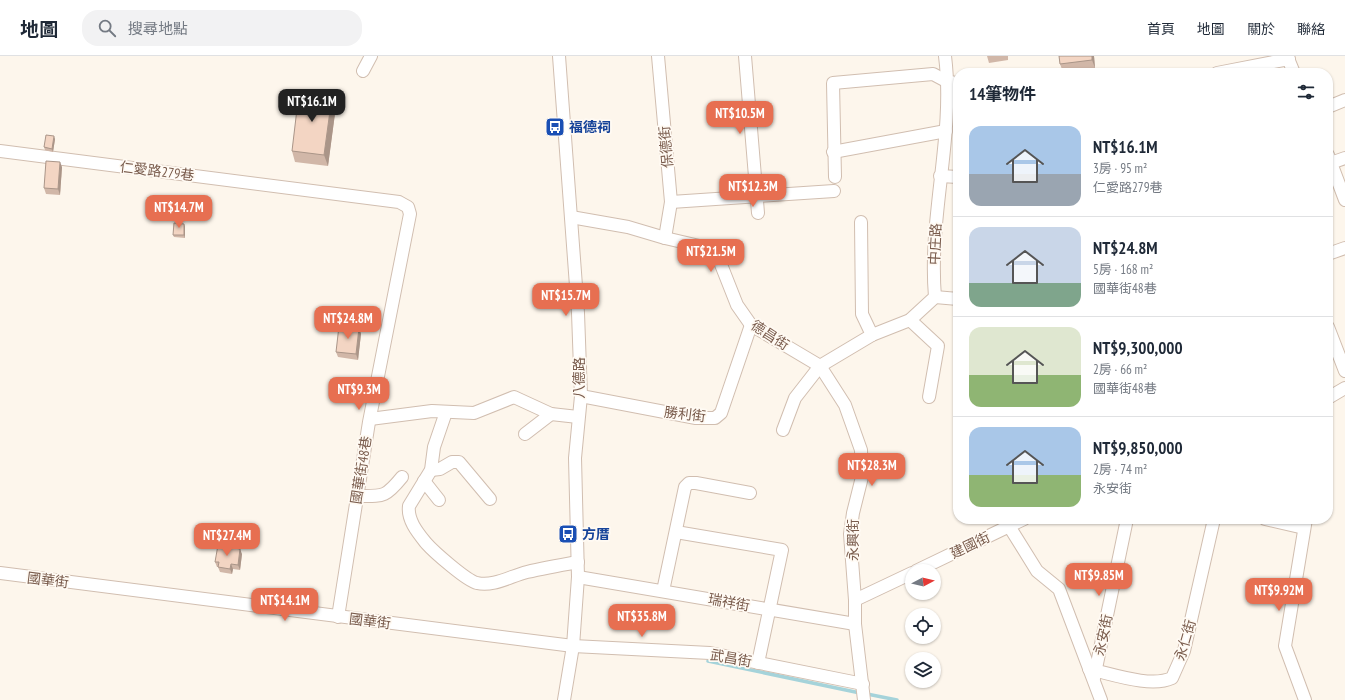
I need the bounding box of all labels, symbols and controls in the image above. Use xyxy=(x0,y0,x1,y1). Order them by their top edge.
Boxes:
search box xyxy=(82,10,362,46)
text: 地圖 xyxy=(20,17,58,41)
icon: search xyxy=(96,17,118,39)
text: 搜尋地點 xyxy=(128,19,188,38)
text: 首頁 xyxy=(1147,20,1175,38)
text: 地圖 xyxy=(1197,20,1225,38)
text: 關於 xyxy=(1247,20,1275,38)
text: 聯絡 xyxy=(1297,20,1325,38)
icon: filters xyxy=(1295,81,1317,103)
text: 14筆物件 xyxy=(969,83,1036,105)
pin: NT$16.1M xyxy=(271,89,353,123)
text: NT$16.1M xyxy=(287,93,337,110)
pin: NT$10.5M xyxy=(699,101,781,135)
text: NT$10.5M xyxy=(715,105,765,122)
bus stop icon: 福德祠 xyxy=(544,116,566,138)
place label: 福德祠 xyxy=(569,118,611,136)
street label: 保德街 xyxy=(655,125,677,169)
text: NT$16.1M xyxy=(1093,136,1158,158)
icon: home xyxy=(1001,142,1049,190)
street label: 仁愛路279巷 xyxy=(119,158,195,184)
text: 3房 · 95 m² xyxy=(1093,160,1147,177)
pin: NT$12.3M xyxy=(712,174,794,208)
text: NT$12.3M xyxy=(728,178,778,195)
text: 仁愛路279巷 xyxy=(1093,179,1163,196)
pin: NT$14.7M xyxy=(138,195,220,229)
text: NT$14.7M xyxy=(154,199,204,216)
street label: 中庄路 xyxy=(925,223,945,265)
text: NT$24.8M xyxy=(1093,237,1158,259)
pin: NT$21.5M xyxy=(670,239,752,273)
text: NT$21.5M xyxy=(686,243,736,260)
icon: home xyxy=(1001,243,1049,291)
text: 5房 · 168 m² xyxy=(1093,261,1153,278)
text: 國華街48巷 xyxy=(1093,280,1157,297)
pin: NT$15.7M xyxy=(525,283,607,317)
text: NT$15.7M xyxy=(541,287,591,304)
pin: NT$24.8M xyxy=(307,306,389,340)
text: NT$24.8M xyxy=(323,310,373,327)
street label: 德昌街 xyxy=(747,316,793,354)
text: NT$9,300,000 xyxy=(1093,337,1183,359)
icon: home xyxy=(1001,343,1049,391)
street label: 八德路 xyxy=(570,357,588,399)
text: 2房 · 66 m² xyxy=(1093,361,1147,378)
pin: NT$9.3M xyxy=(322,377,396,411)
text: 國華街48巷 xyxy=(1093,380,1157,397)
text: NT$9.3M xyxy=(337,381,381,398)
street label: 勝利街 xyxy=(663,403,707,425)
street label: 國華街48巷 xyxy=(347,435,375,505)
text: NT$9,850,000 xyxy=(1093,437,1183,459)
icon: home xyxy=(1001,443,1049,491)
pin: NT$28.3M xyxy=(831,453,913,487)
text: NT$28.3M xyxy=(847,457,897,474)
text: 2房 · 74 m² xyxy=(1093,461,1147,478)
text: 永安街 xyxy=(1093,480,1132,497)
street label: 永興街 xyxy=(844,519,862,561)
pin: NT$27.4M xyxy=(186,523,268,557)
bus stop icon: 方厝 xyxy=(557,523,579,545)
place label: 方厝 xyxy=(582,525,610,543)
text: NT$27.4M xyxy=(203,527,251,544)
street label: 建國街 xyxy=(947,528,993,562)
pin: NT$9.85M xyxy=(1058,563,1140,597)
north arrow xyxy=(905,564,941,600)
map controls xyxy=(905,564,941,688)
text: NT$9.85M xyxy=(1074,567,1124,584)
street label: 國華街 xyxy=(26,569,70,591)
pin: NT$9.92M xyxy=(1238,578,1320,612)
text: NT$9.92M xyxy=(1254,582,1304,599)
pin: NT$14.1M xyxy=(244,588,326,622)
street label: 瑞祥街 xyxy=(707,589,751,615)
text: NT$14.1M xyxy=(260,592,310,609)
pin: NT$35.8M xyxy=(601,604,683,638)
text: NT$35.8M xyxy=(617,608,667,625)
button: locate xyxy=(905,608,941,644)
street label: 國華街 xyxy=(348,610,392,632)
street label: 永安街 xyxy=(1090,613,1116,657)
street label: 永仁街 xyxy=(1171,617,1199,663)
street label: 武昌街 xyxy=(709,645,753,671)
button: layers xyxy=(905,652,941,688)

